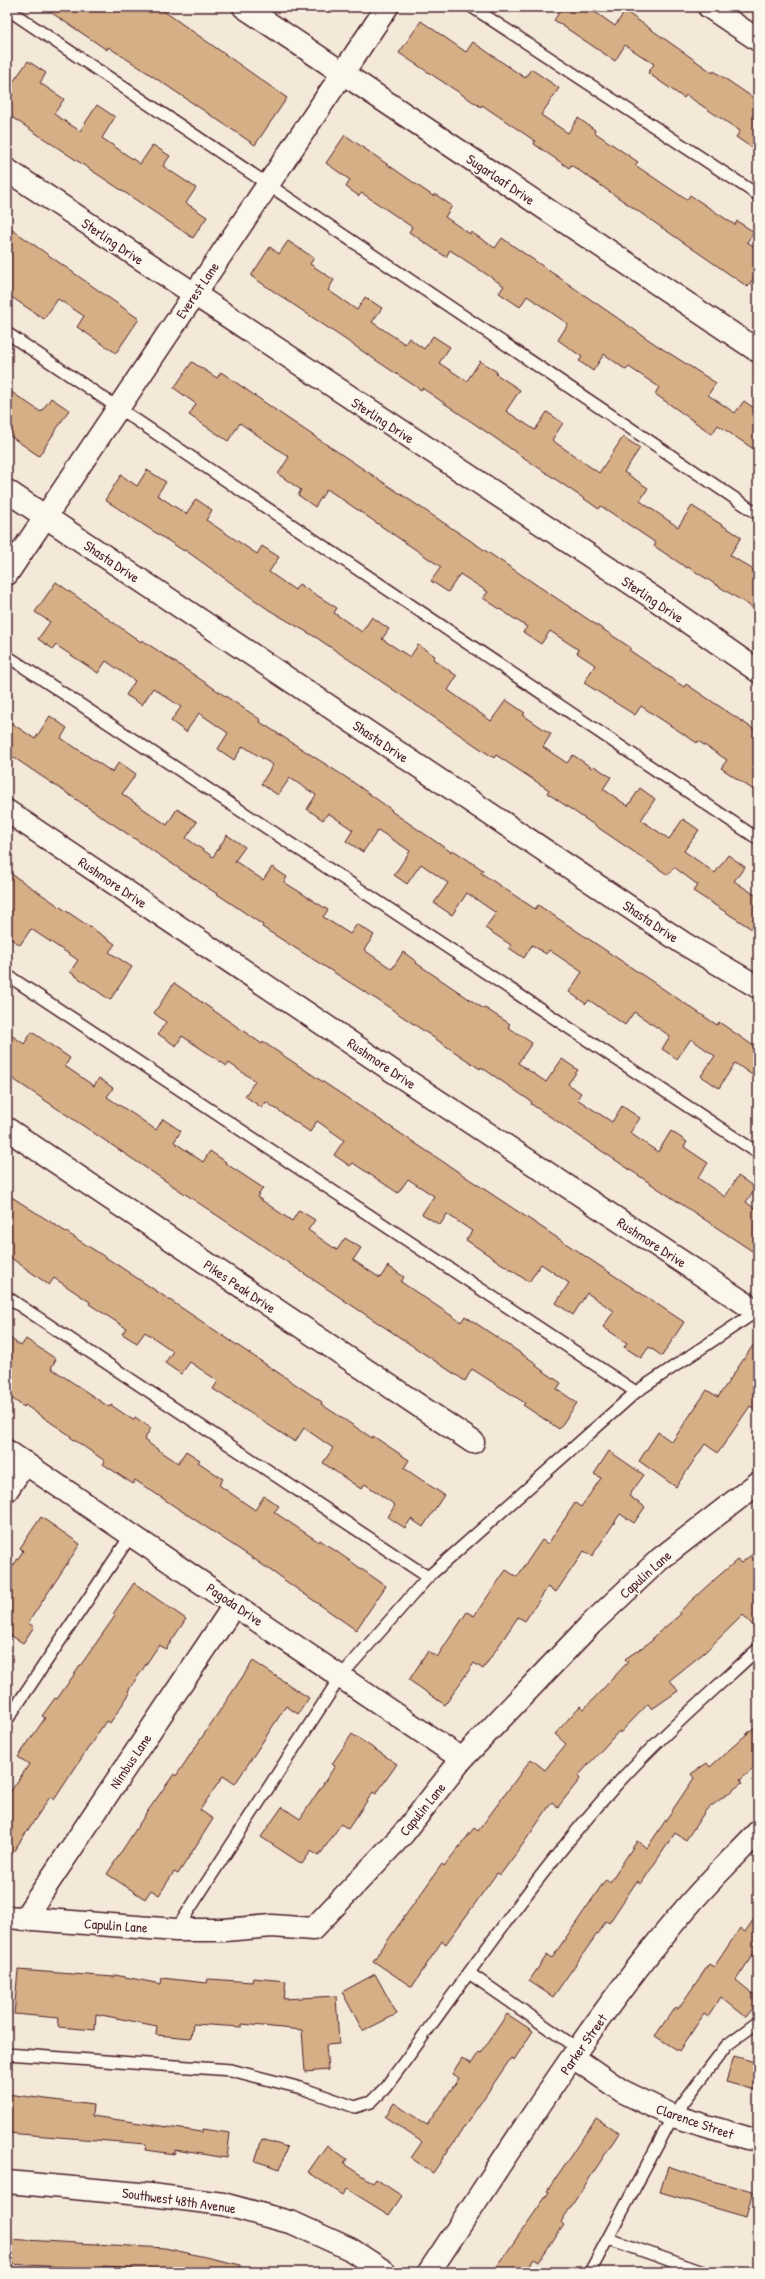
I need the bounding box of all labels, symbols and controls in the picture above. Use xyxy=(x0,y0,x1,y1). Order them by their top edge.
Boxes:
street label: Sugarloaf Drive xyxy=(463,149,539,210)
street label: Sterling Drive xyxy=(78,213,148,270)
street label: Everest Lane xyxy=(171,258,223,322)
street label: Sterling Drive xyxy=(347,393,418,448)
street label: Shasta Drive xyxy=(81,535,144,587)
street label: Sterling Drive xyxy=(618,571,688,628)
street label: Shasta Drive xyxy=(350,715,413,767)
street label: Rushmore Drive xyxy=(75,852,151,912)
street label: Shasta Drive xyxy=(620,895,683,947)
street label: Rushmore Drive xyxy=(344,1033,420,1093)
street label: Rushmore Drive xyxy=(614,1213,691,1272)
street label: Pikes Peak Drive xyxy=(200,1255,280,1317)
street label: Capulin Lane xyxy=(615,1545,676,1603)
street label: Pagoda Drive xyxy=(202,1578,267,1631)
street label: Nimbus Lane xyxy=(105,1729,156,1792)
street label: Capulin Lane xyxy=(395,1778,450,1840)
street label: Capulin Lane xyxy=(83,1913,149,1938)
street label: Parker Street xyxy=(555,2010,611,2078)
street label: Clarence Street xyxy=(654,2099,737,2143)
street label: Southwest 48th Avenue xyxy=(121,2183,237,2217)

